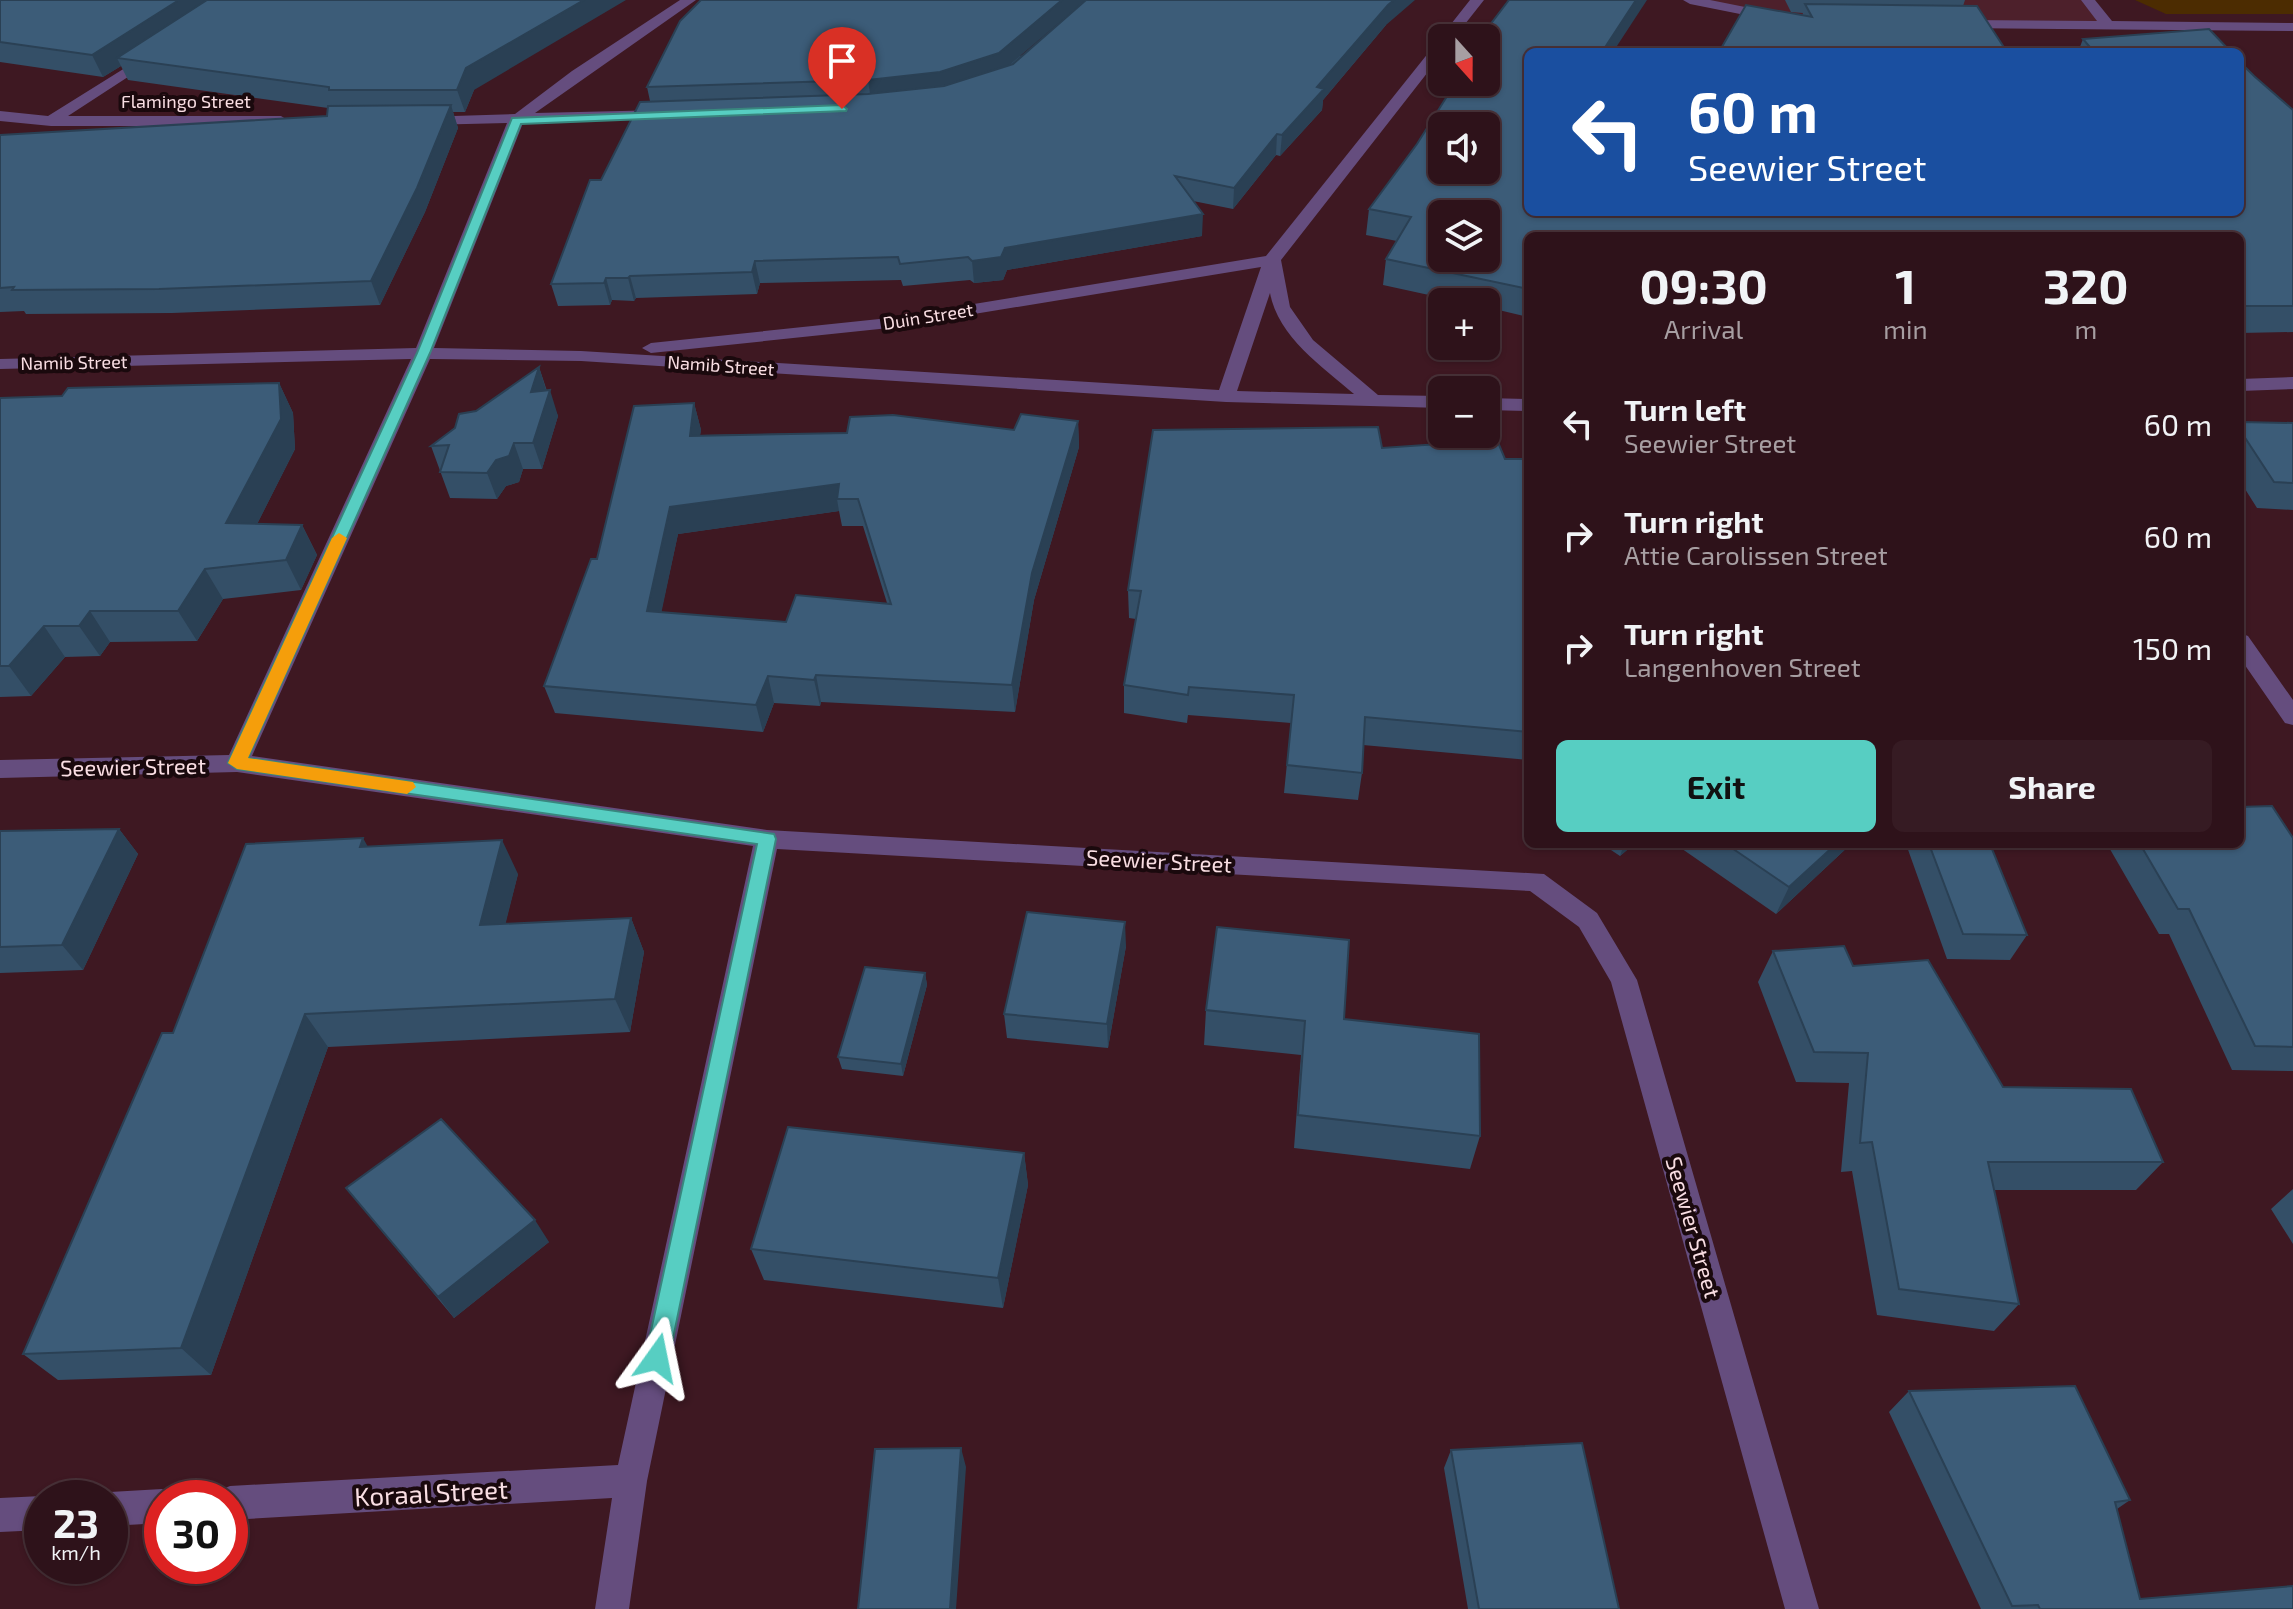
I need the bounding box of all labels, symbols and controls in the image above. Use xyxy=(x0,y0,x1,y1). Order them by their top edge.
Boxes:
north arrow xyxy=(1428,24,1500,96)
map controls xyxy=(1428,24,1500,448)
pin xyxy=(808,27,876,109)
icon: arrive xyxy=(820,39,864,83)
text: 60 m xyxy=(1688,77,1818,144)
icon: left xyxy=(1556,80,1660,184)
street label: Flamingo Street xyxy=(121,90,251,112)
button: sound xyxy=(1428,112,1500,184)
text: Seewier Street xyxy=(1688,145,1927,188)
button: layers xyxy=(1428,200,1500,272)
text: 09:30 xyxy=(1639,256,1768,314)
text: 1 xyxy=(1895,256,1916,314)
text: 320 xyxy=(2043,256,2129,314)
button: + xyxy=(1428,288,1500,360)
street label: Duin Street xyxy=(881,298,975,334)
text: Arrival xyxy=(1664,313,1743,344)
text: min xyxy=(1883,313,1928,344)
text: m xyxy=(2074,313,2097,344)
street label: Namib Street xyxy=(20,350,128,374)
street label: Namib Street xyxy=(667,350,775,380)
button: − xyxy=(1428,376,1500,448)
text: Turn left xyxy=(1624,391,1746,427)
icon: left xyxy=(1556,402,1600,446)
text: 60 m xyxy=(2144,406,2212,442)
text: Seewier Street xyxy=(1624,427,1796,458)
text: Turn right xyxy=(1624,503,1764,539)
icon: right xyxy=(1556,514,1600,558)
text: 60 m xyxy=(2144,518,2212,554)
text: Attie Carolissen Street xyxy=(1624,539,1888,570)
text: Turn right xyxy=(1624,615,1764,651)
icon: right xyxy=(1556,626,1600,670)
text: 150 m xyxy=(2133,630,2212,666)
text: Langenhoven Street xyxy=(1624,651,1861,682)
button: Exit xyxy=(1556,740,1876,832)
button: Share xyxy=(1892,740,2212,832)
street label: Seewier Street xyxy=(60,752,206,780)
street label: Seewier Street xyxy=(1086,843,1232,877)
street label: Seewier Street xyxy=(1661,1153,1727,1301)
position arrow xyxy=(615,1316,699,1400)
street label: Koraal Street xyxy=(353,1472,509,1512)
speed limit sign: 30 xyxy=(144,1480,248,1584)
text: 23 xyxy=(53,1498,99,1546)
text: km/h xyxy=(51,1540,101,1564)

